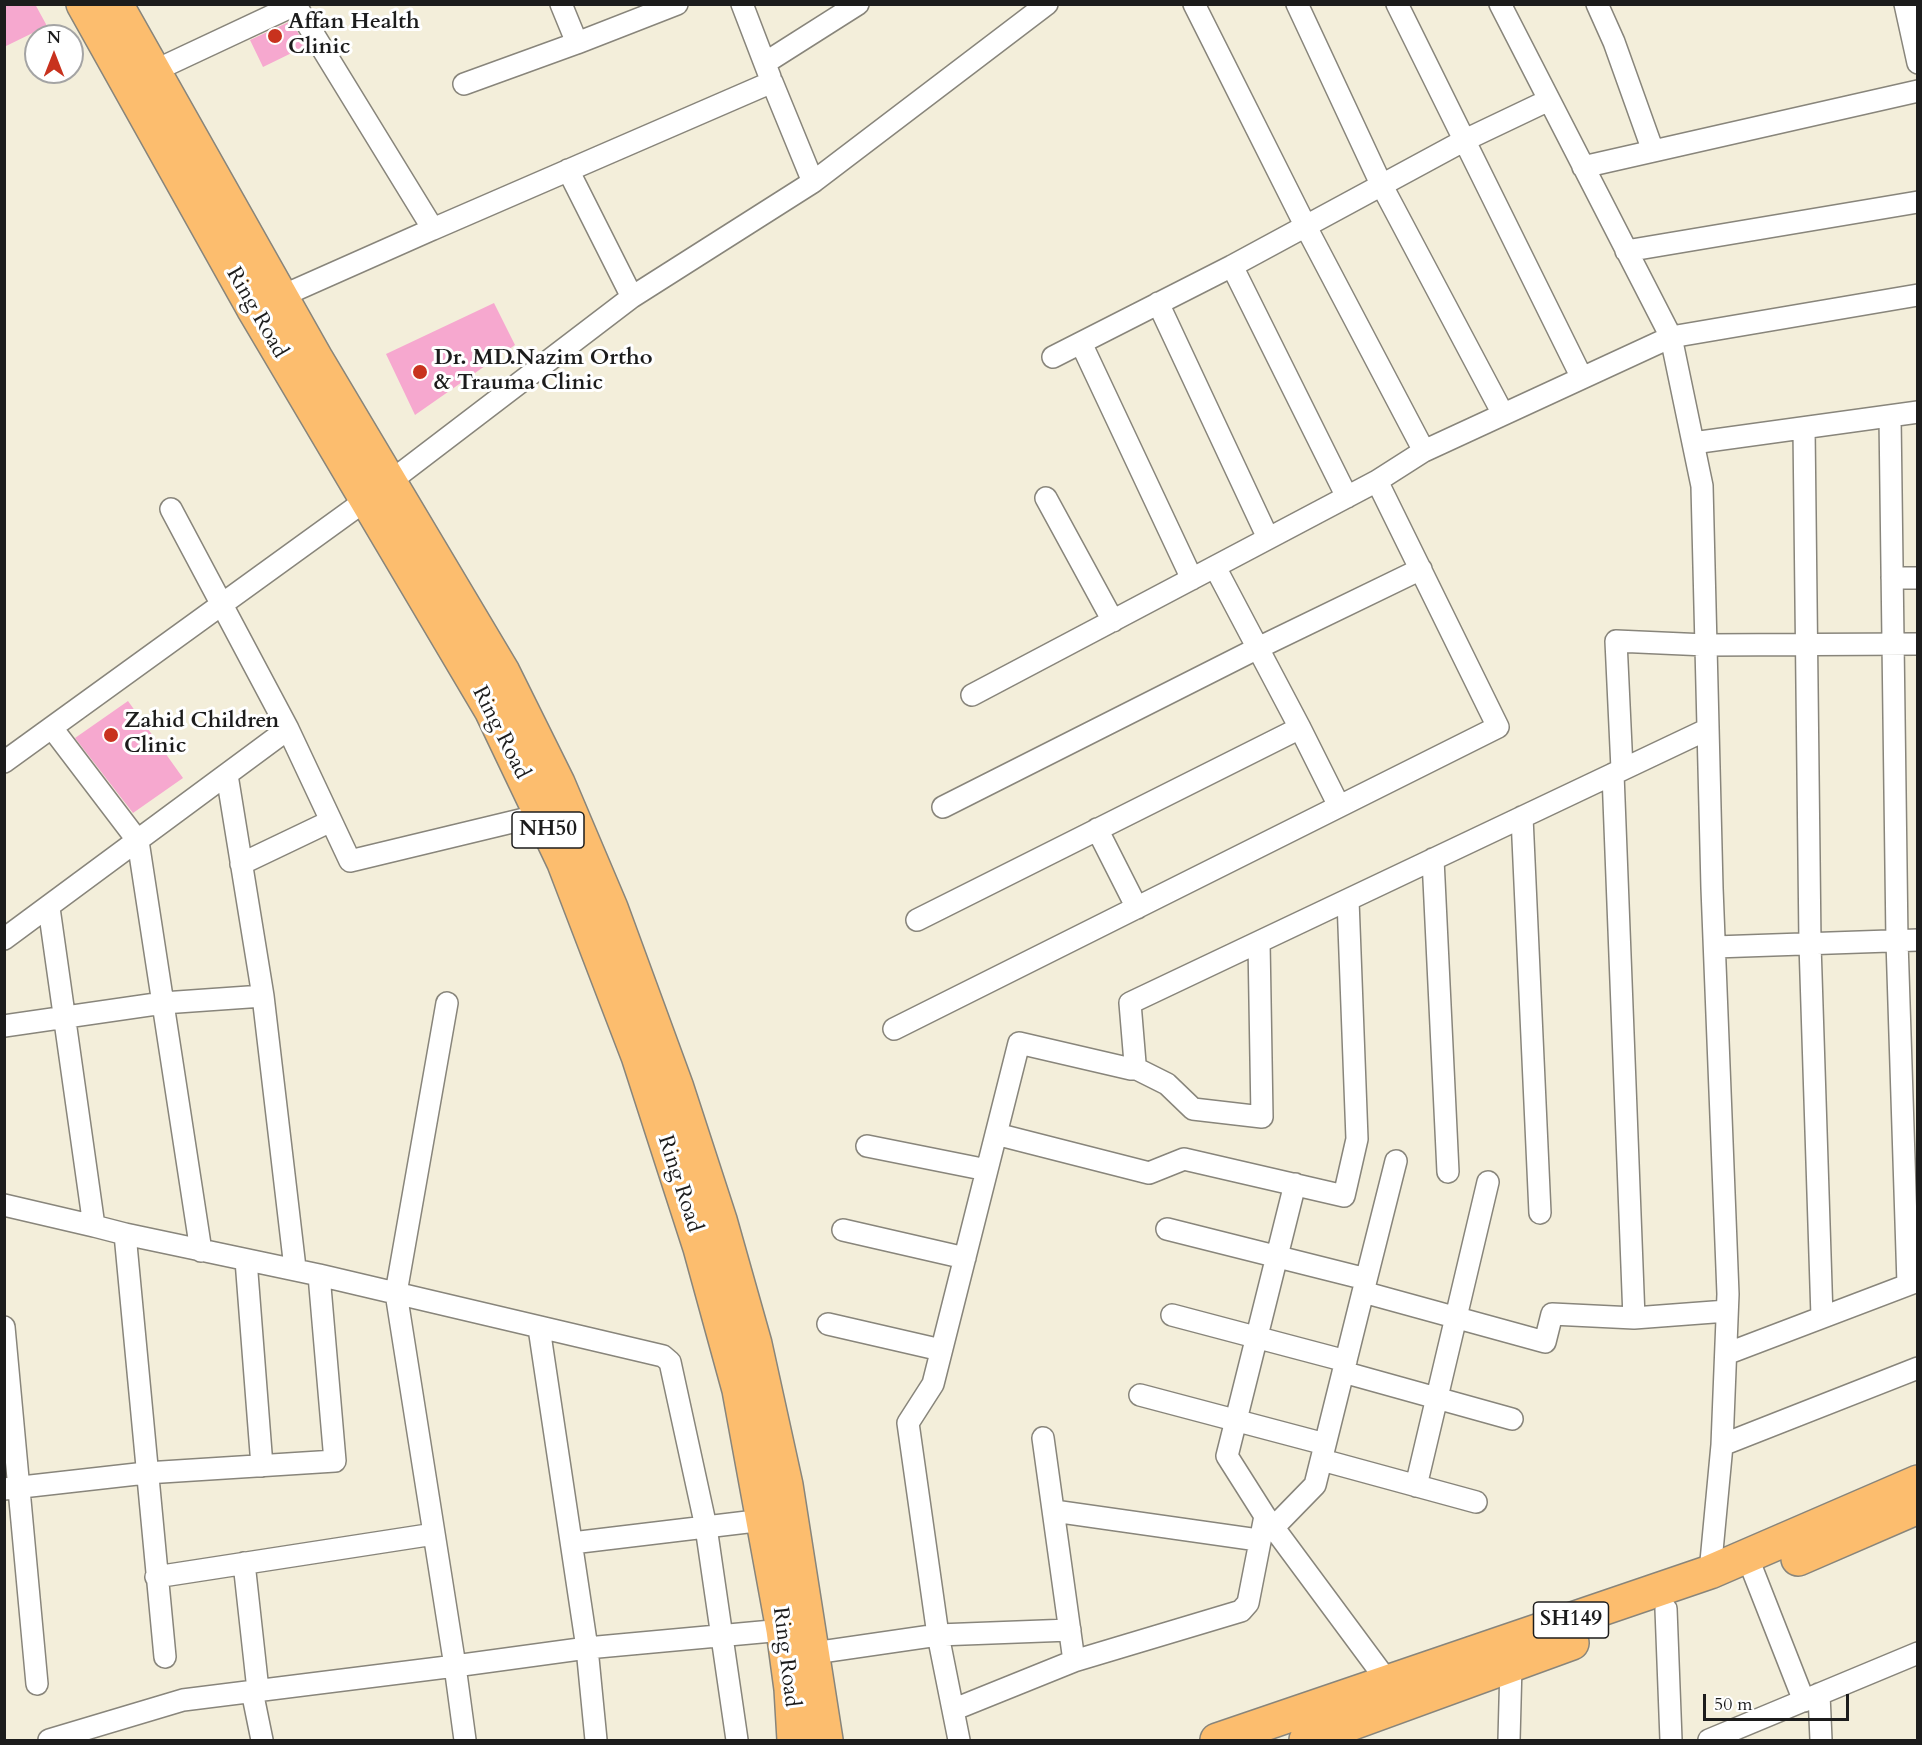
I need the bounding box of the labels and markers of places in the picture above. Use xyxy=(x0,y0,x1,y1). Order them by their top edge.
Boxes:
place label: Affan Health Clinic xyxy=(288,10,420,62)
marker: Affan Health Clinic xyxy=(266,27,284,45)
place label: Dr. MD.Nazim Ortho & Trauma Clinic xyxy=(434,346,653,398)
marker: Dr. MD.Nazim Ortho & Trauma Clinic xyxy=(411,363,429,381)
place label: Zahid Children Clinic xyxy=(124,709,279,760)
marker: Zahid Children Clinic xyxy=(102,726,120,744)

